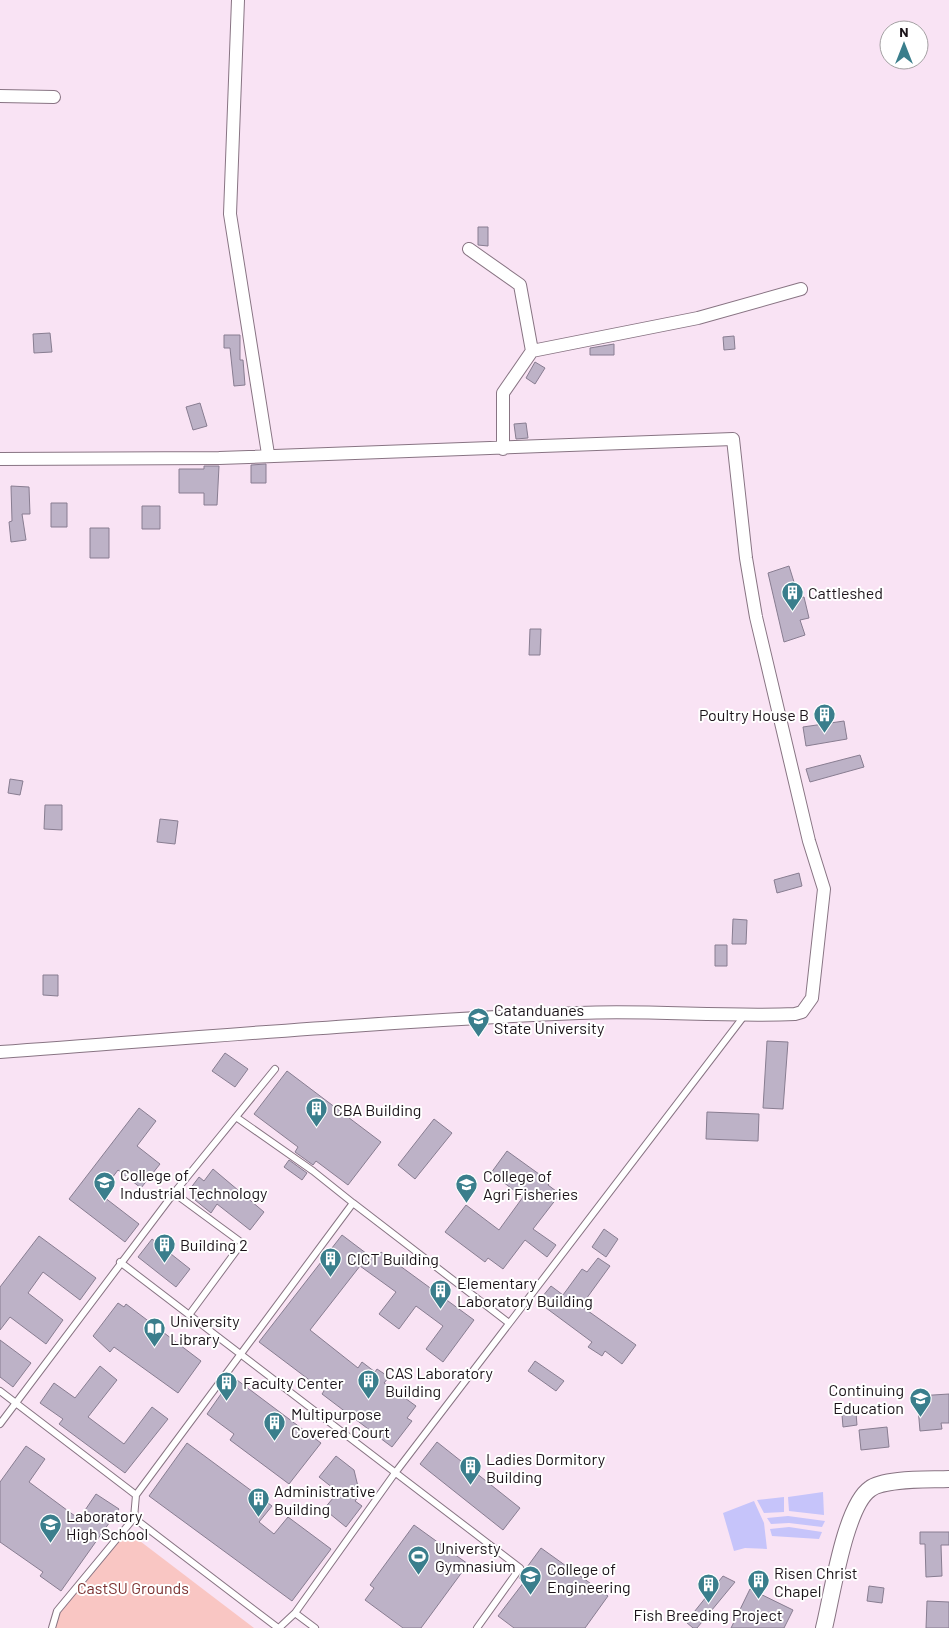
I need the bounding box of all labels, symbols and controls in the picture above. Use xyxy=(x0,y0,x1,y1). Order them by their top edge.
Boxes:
north arrow xyxy=(879,20,929,70)
text: N xyxy=(899,23,909,40)
building icon: Cattleshed xyxy=(780,580,804,611)
place label: Cattleshed xyxy=(808,583,883,602)
building icon: Poultry House B xyxy=(813,702,837,733)
place label: Poultry House B xyxy=(699,705,809,724)
place label: Catanduanes State University xyxy=(494,1000,605,1037)
school or university icon: Catanduanes State University xyxy=(466,1006,490,1037)
building icon: CBA Building xyxy=(305,1097,329,1128)
place label: CBA Building xyxy=(333,1100,421,1119)
place label: College of Industrial Technology xyxy=(120,1165,268,1202)
place label: College of Agri Fisheries xyxy=(483,1166,578,1203)
school or university icon: College of Industrial Technology xyxy=(92,1171,116,1202)
school or university icon: College of Agri Fisheries xyxy=(455,1172,479,1203)
building icon: Building 2 xyxy=(152,1232,176,1263)
place label: Building 2 xyxy=(180,1235,248,1254)
building icon: CICT Building xyxy=(319,1246,343,1277)
place label: CICT Building xyxy=(347,1249,439,1268)
place label: Elementary Laboratory Building xyxy=(457,1273,593,1310)
building icon: Elementary Laboratory Building xyxy=(429,1279,453,1310)
place label: University Library xyxy=(170,1311,240,1348)
library icon: University Library xyxy=(142,1317,166,1348)
place label: CAS Laboratory Building xyxy=(385,1363,493,1400)
building icon: CAS Laboratory Building xyxy=(357,1369,381,1400)
building icon: Faculty Center xyxy=(215,1370,239,1401)
place label: Faculty Center xyxy=(243,1373,344,1392)
place label: Continuing Education xyxy=(829,1380,904,1417)
school or university icon: Continuing Education xyxy=(908,1386,932,1417)
place label: Multipurpose Covered Court xyxy=(291,1404,390,1441)
building icon: Multipurpose Covered Court xyxy=(263,1410,287,1441)
place label: Ladies Dormitory Building xyxy=(486,1449,606,1486)
building icon: Ladies Dormitory Building xyxy=(458,1455,482,1486)
place label: Administrative Building xyxy=(274,1481,375,1518)
building icon: Administrative Building xyxy=(246,1487,270,1518)
place label: Laboratory High School xyxy=(66,1506,148,1543)
school or university icon: Laboratory High School xyxy=(38,1512,62,1543)
place label: Universty Gymnasium xyxy=(435,1538,516,1575)
sports icon: Universty Gymnasium xyxy=(407,1544,431,1575)
place label: College of Engineering xyxy=(547,1559,631,1596)
place label: Risen Christ Chapel xyxy=(774,1563,858,1600)
school or university icon: College of Engineering xyxy=(519,1565,543,1596)
building icon: Risen Christ Chapel xyxy=(746,1569,770,1600)
building icon: Fish Breeding Project xyxy=(696,1573,720,1604)
park label: CastSU Grounds xyxy=(77,1578,189,1597)
place label: Fish Breeding Project xyxy=(633,1605,783,1624)

